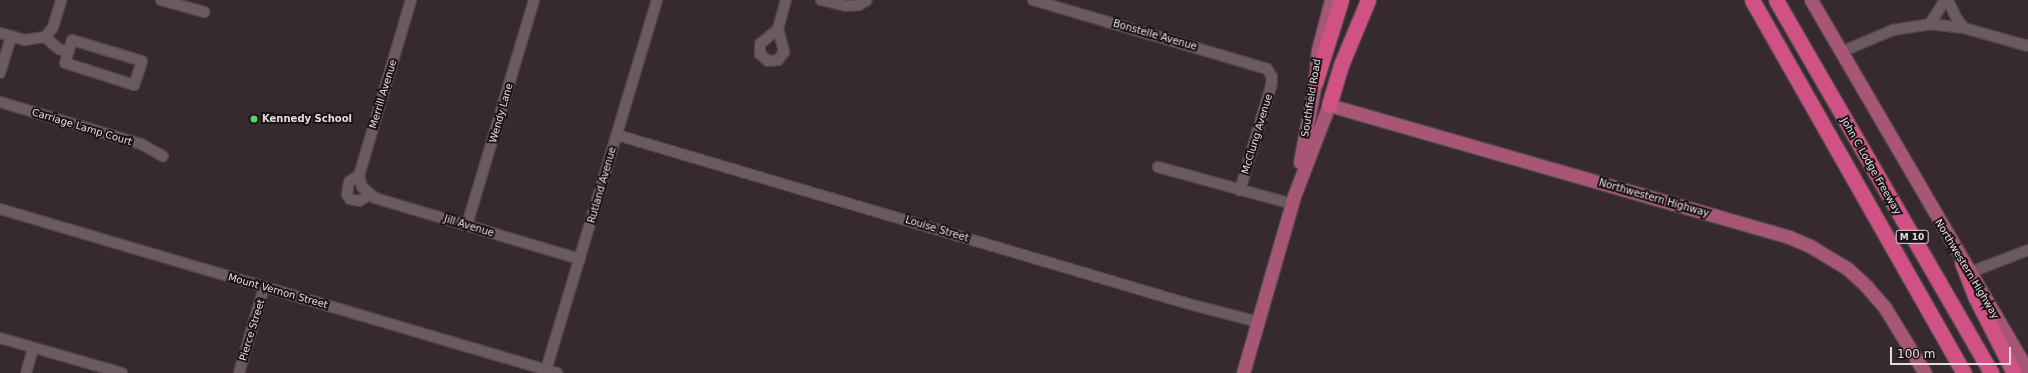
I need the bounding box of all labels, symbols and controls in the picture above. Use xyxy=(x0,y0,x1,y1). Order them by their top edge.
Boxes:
street label: Bonstelle Avenue xyxy=(1112,17,1198,53)
street label: Merrill Avenue xyxy=(367,58,399,130)
street label: Southfield Road xyxy=(1299,58,1323,138)
street label: Wendy Lane xyxy=(487,82,515,144)
street label: McClung Avenue xyxy=(1239,92,1275,176)
street label: Carriage Lamp Court xyxy=(30,106,134,148)
place label: Kennedy School xyxy=(262,113,352,125)
marker: Kennedy School xyxy=(249,114,259,124)
street label: John C Lodge Freeway xyxy=(1838,115,1904,217)
street label: Rutland Avenue xyxy=(585,146,619,224)
street label: Northwestern Highway xyxy=(1597,176,1711,220)
street label: Jill Avenue xyxy=(443,213,495,239)
street label: Louise Street xyxy=(904,214,970,244)
street label: Northwestern Highway xyxy=(1932,217,2002,321)
road number: M 10 xyxy=(1895,230,1929,244)
street label: Mount Vernon Street xyxy=(227,271,329,311)
street label: Pierce Street xyxy=(237,298,267,362)
scale bar xyxy=(1892,339,2013,365)
text: 100 m xyxy=(1897,347,1935,361)

